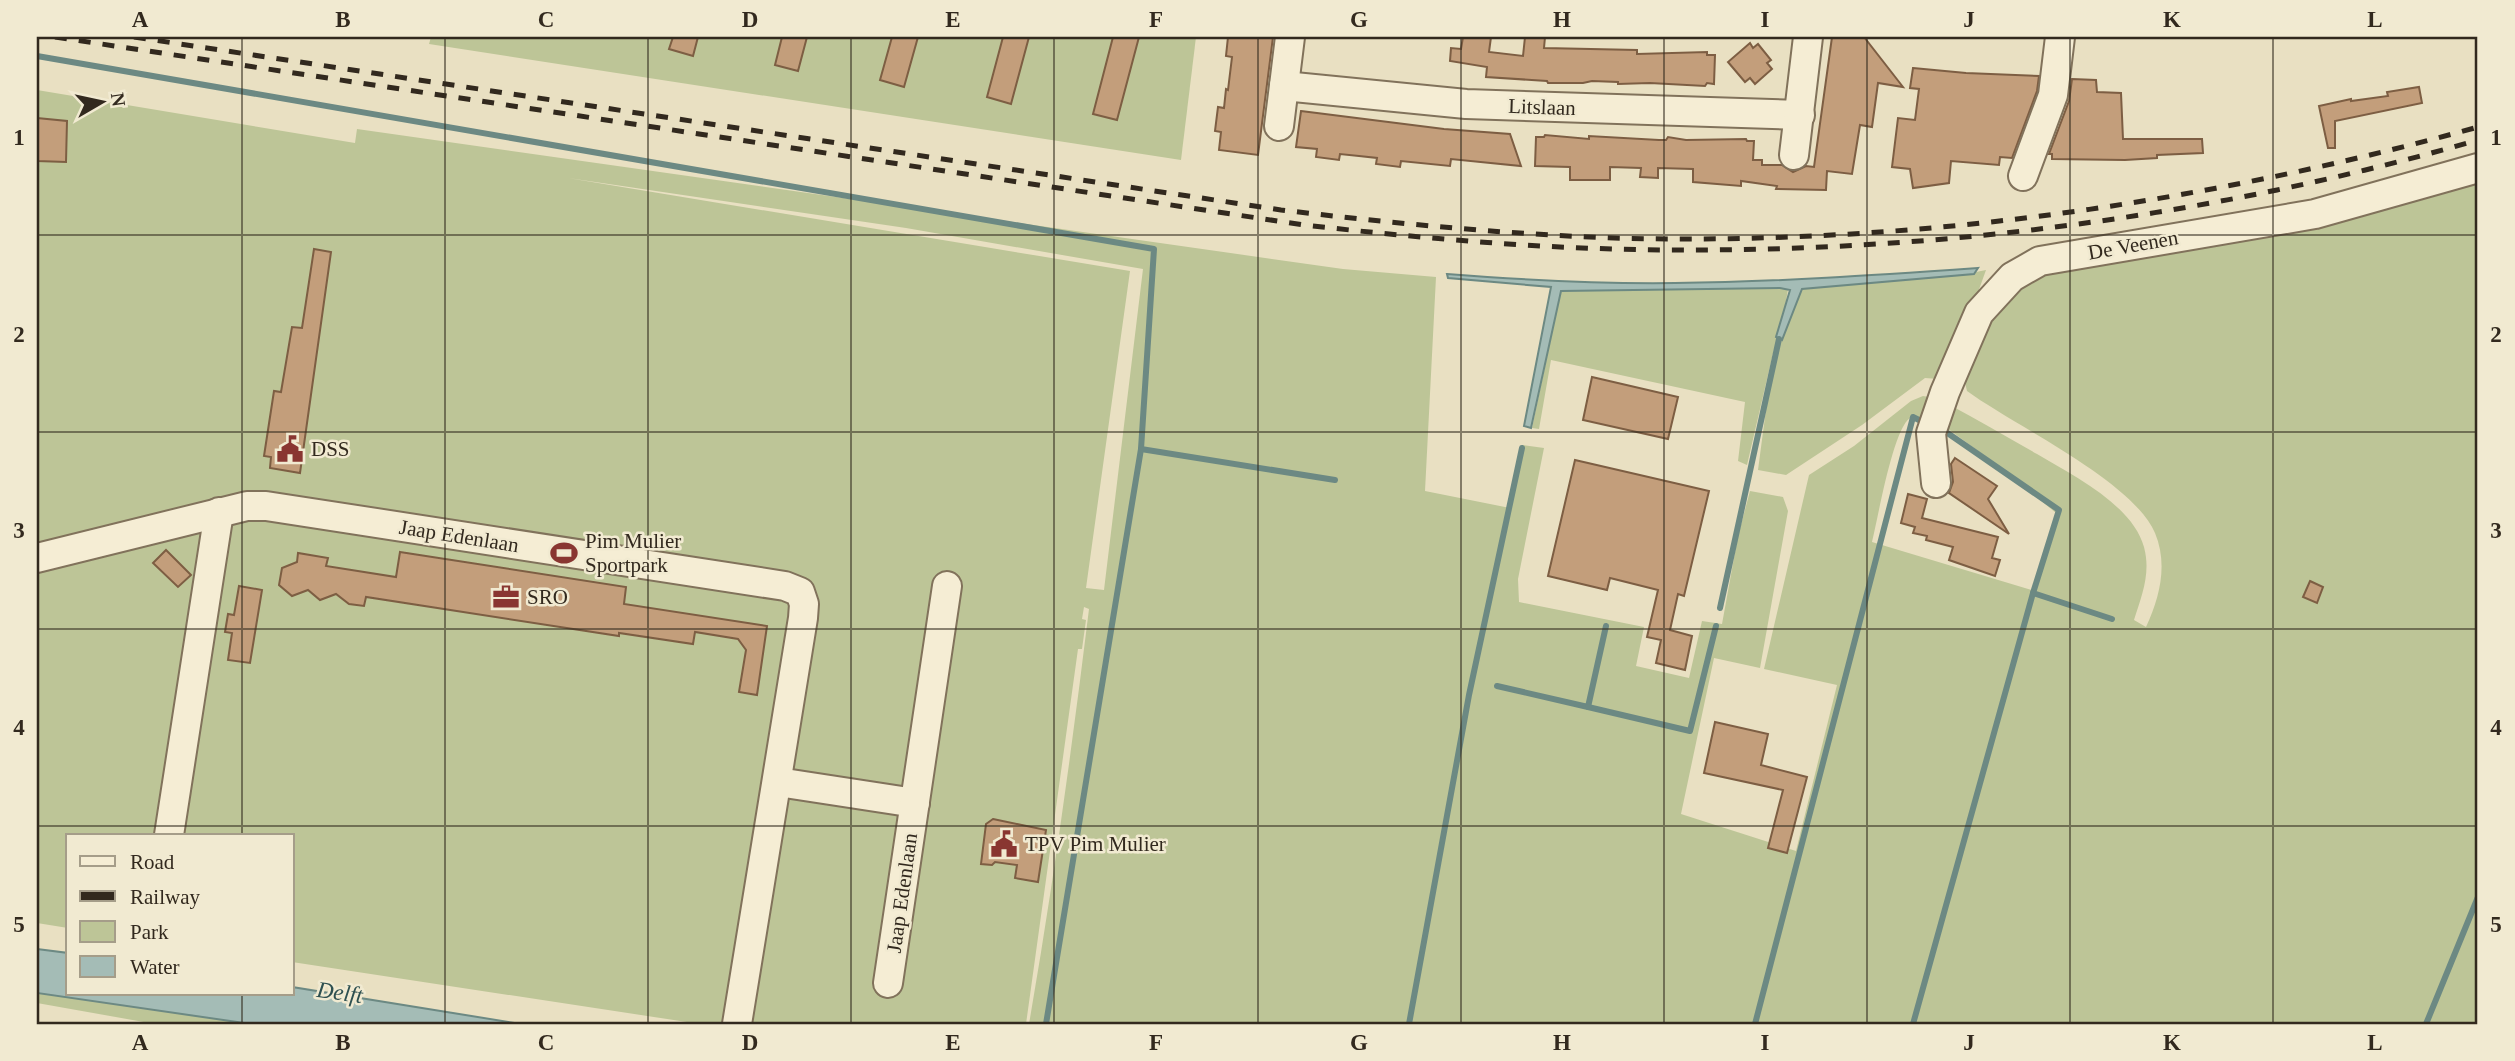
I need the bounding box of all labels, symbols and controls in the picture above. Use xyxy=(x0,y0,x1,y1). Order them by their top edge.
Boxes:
text: A xyxy=(132,7,149,32)
text: B xyxy=(335,7,351,32)
text: C xyxy=(538,7,554,32)
text: D xyxy=(742,7,758,32)
text: E xyxy=(945,7,961,32)
text: F xyxy=(1149,7,1163,32)
text: G xyxy=(1350,7,1368,32)
text: H xyxy=(1553,7,1571,32)
text: I xyxy=(1761,7,1770,32)
text: J xyxy=(1963,7,1975,32)
text: K xyxy=(2163,7,2181,32)
text: L xyxy=(2367,7,2383,32)
north arrow xyxy=(66,66,136,136)
text: N xyxy=(107,91,130,108)
street label: Litslaan xyxy=(1508,94,1577,120)
text: 1 xyxy=(13,125,25,150)
text: 1 xyxy=(2490,125,2502,150)
street label: De Veenen xyxy=(2086,225,2180,265)
text: 2 xyxy=(13,322,25,347)
text: 2 xyxy=(2490,322,2502,347)
public building icon: DSS xyxy=(275,434,305,464)
place label: DSS xyxy=(311,437,350,461)
street label: Jaap Edenlaan xyxy=(398,515,521,557)
text: 3 xyxy=(13,518,25,543)
text: 3 xyxy=(2490,518,2502,543)
place label: Pim Mulier Sportpark xyxy=(585,529,681,577)
sports icon: Pim Mulier Sportpark xyxy=(549,538,579,568)
office icon: SRO xyxy=(491,582,521,612)
place label: SRO xyxy=(527,585,568,609)
text: 4 xyxy=(13,715,25,740)
text: 4 xyxy=(2490,715,2502,740)
public building icon: TPV Pim Mulier xyxy=(989,829,1019,859)
street label: Jaap Edenlaan xyxy=(882,831,922,954)
place label: TPV Pim Mulier xyxy=(1025,832,1166,856)
legend xyxy=(66,834,294,995)
text: Road xyxy=(130,850,175,874)
text: Railway xyxy=(130,885,200,909)
text: 5 xyxy=(13,912,25,937)
text: 5 xyxy=(2490,912,2502,937)
text: Park xyxy=(130,920,169,944)
text: Water xyxy=(130,955,180,979)
water label: Delft xyxy=(314,977,365,1008)
text: A xyxy=(132,1030,149,1055)
text: B xyxy=(335,1030,351,1055)
text: C xyxy=(538,1030,554,1055)
text: D xyxy=(742,1030,758,1055)
text: E xyxy=(945,1030,961,1055)
text: F xyxy=(1149,1030,1163,1055)
text: G xyxy=(1350,1030,1368,1055)
text: H xyxy=(1553,1030,1571,1055)
text: I xyxy=(1761,1030,1770,1055)
text: J xyxy=(1963,1030,1975,1055)
text: K xyxy=(2163,1030,2181,1055)
text: L xyxy=(2367,1030,2383,1055)

